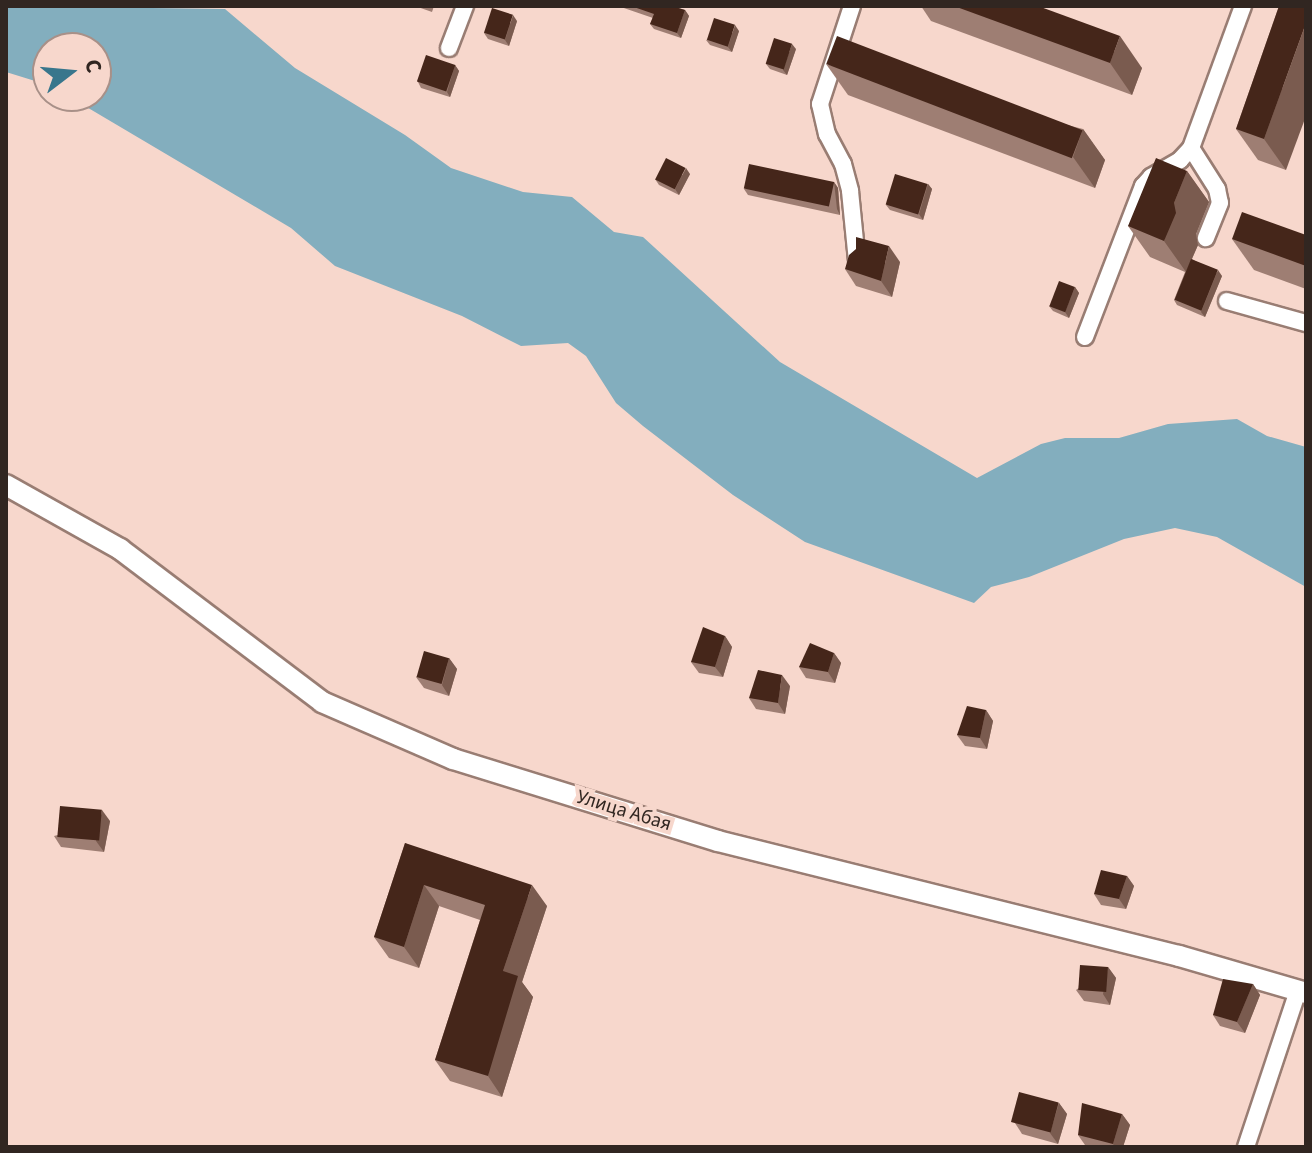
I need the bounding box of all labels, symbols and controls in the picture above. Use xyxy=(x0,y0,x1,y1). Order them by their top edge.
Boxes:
north arrow xyxy=(32,32,112,112)
text: С xyxy=(76,55,110,77)
street label: Улица Абая xyxy=(574,785,674,837)

